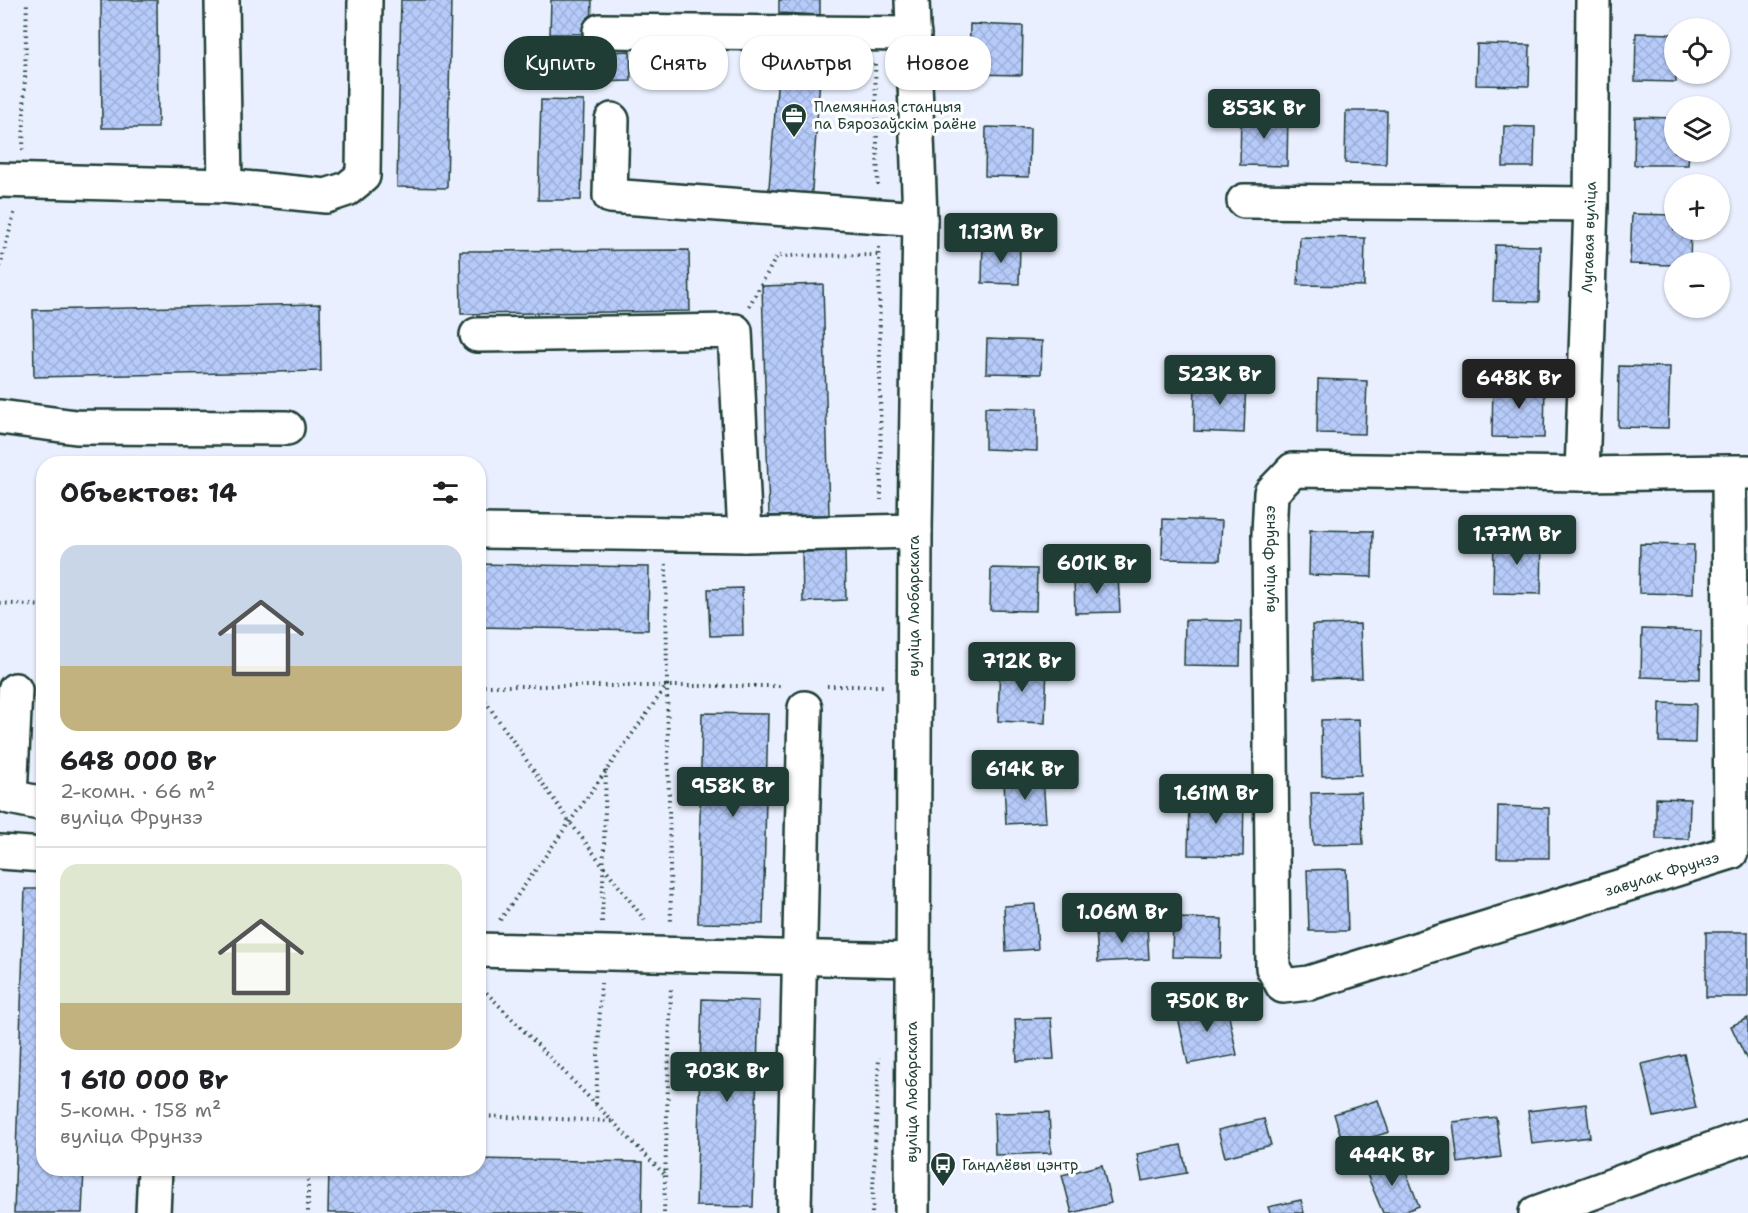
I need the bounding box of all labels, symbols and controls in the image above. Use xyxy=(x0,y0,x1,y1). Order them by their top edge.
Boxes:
map controls xyxy=(1664,18,1730,318)
button: locate xyxy=(1664,18,1730,84)
chip: Купить xyxy=(504,36,617,90)
chip: Снять xyxy=(629,36,728,90)
chip: Фильтры xyxy=(740,36,873,90)
chip: Новое xyxy=(885,36,991,90)
pin: 853K Br xyxy=(1209,89,1319,140)
text: 853K Br xyxy=(1222,95,1306,121)
button: layers xyxy=(1664,96,1730,162)
place label: Племянная станцыя па Бярозаўскім раёне xyxy=(814,97,977,134)
office icon: Племянная станцыя па Бярозаўскім раёне xyxy=(779,101,809,139)
button: + xyxy=(1664,174,1730,240)
street label: Лугавая вуліца xyxy=(1577,180,1601,293)
pin: 1.13M Br xyxy=(939,213,1063,264)
text: 1.13M Br xyxy=(958,219,1044,245)
button: − xyxy=(1664,252,1730,318)
pin: 523K Br xyxy=(1165,355,1275,406)
pin: 648K Br xyxy=(1464,359,1574,410)
text: 523K Br xyxy=(1178,361,1262,387)
text: 648K Br xyxy=(1476,365,1562,391)
text: Объектов: 14 xyxy=(60,475,237,510)
icon: filters xyxy=(429,476,462,509)
street label: вуліца Фрунзэ xyxy=(1260,505,1280,613)
pin: 1.77M Br xyxy=(1455,515,1579,566)
text: 1.77M Br xyxy=(1472,521,1562,547)
street label: вуліца Любарскага xyxy=(904,535,924,677)
pin: 601K Br xyxy=(1042,544,1152,595)
text: 601K Br xyxy=(1057,550,1137,576)
icon: home xyxy=(207,584,315,692)
pin: 712K Br xyxy=(967,642,1077,693)
text: 712K Br xyxy=(982,648,1062,674)
text: 648 000 Br xyxy=(60,743,217,778)
pin: 614K Br xyxy=(970,750,1080,801)
text: 614K Br xyxy=(986,756,1064,782)
pin: 958K Br xyxy=(678,767,788,818)
text: 958K Br xyxy=(691,773,775,799)
pin: 1.61M Br xyxy=(1154,774,1278,825)
text: 2-комн. · 66 m² xyxy=(60,778,215,804)
text: 1.61M Br xyxy=(1173,780,1259,806)
text: вуліца Фрунзэ xyxy=(60,804,203,830)
street label: завулак Фрунзэ xyxy=(1602,847,1722,901)
pin: 1.06M Br xyxy=(1060,893,1184,944)
text: 1.06M Br xyxy=(1076,899,1168,925)
icon: home xyxy=(207,903,315,1011)
pin: 750K Br xyxy=(1152,982,1262,1033)
text: 750K Br xyxy=(1165,988,1249,1014)
street label: вуліца Любарскага xyxy=(902,1021,922,1163)
pin: 703K Br xyxy=(672,1052,782,1103)
text: 703K Br xyxy=(684,1058,770,1084)
text: 1 610 000 Br xyxy=(60,1062,229,1097)
text: 5-комн. · 158 m² xyxy=(60,1097,221,1123)
text: вуліца Фрунзэ xyxy=(60,1123,203,1149)
pin: 444K Br xyxy=(1337,1136,1447,1187)
text: 444K Br xyxy=(1349,1142,1435,1168)
bus stop icon: Гандлёвы цэнтр xyxy=(928,1150,958,1188)
place label: Гандлёвы цэнтр xyxy=(962,1155,1078,1175)

